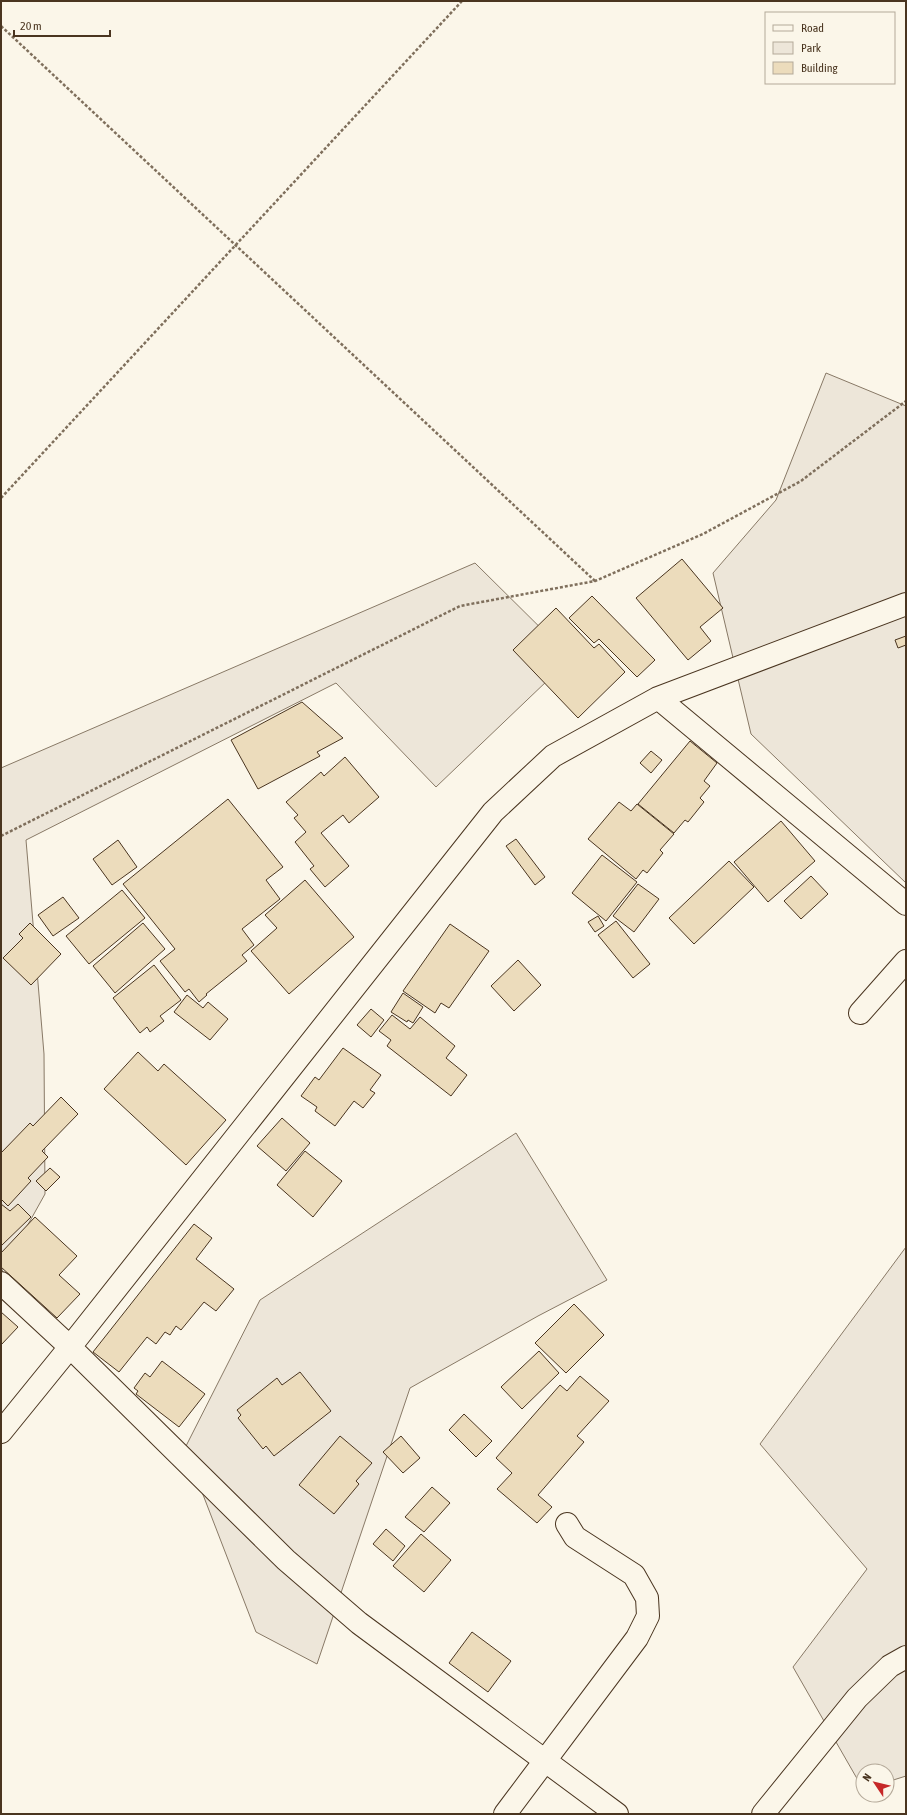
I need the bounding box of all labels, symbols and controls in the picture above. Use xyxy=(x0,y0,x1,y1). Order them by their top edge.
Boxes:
scale bar xyxy=(14,12,110,38)
legend xyxy=(765,12,895,84)
text: 20 m xyxy=(20,19,42,33)
text: Road xyxy=(801,21,824,35)
text: Park xyxy=(801,41,822,55)
text: Building xyxy=(801,61,839,75)
north arrow xyxy=(855,1763,895,1803)
text: N xyxy=(860,1771,874,1783)

